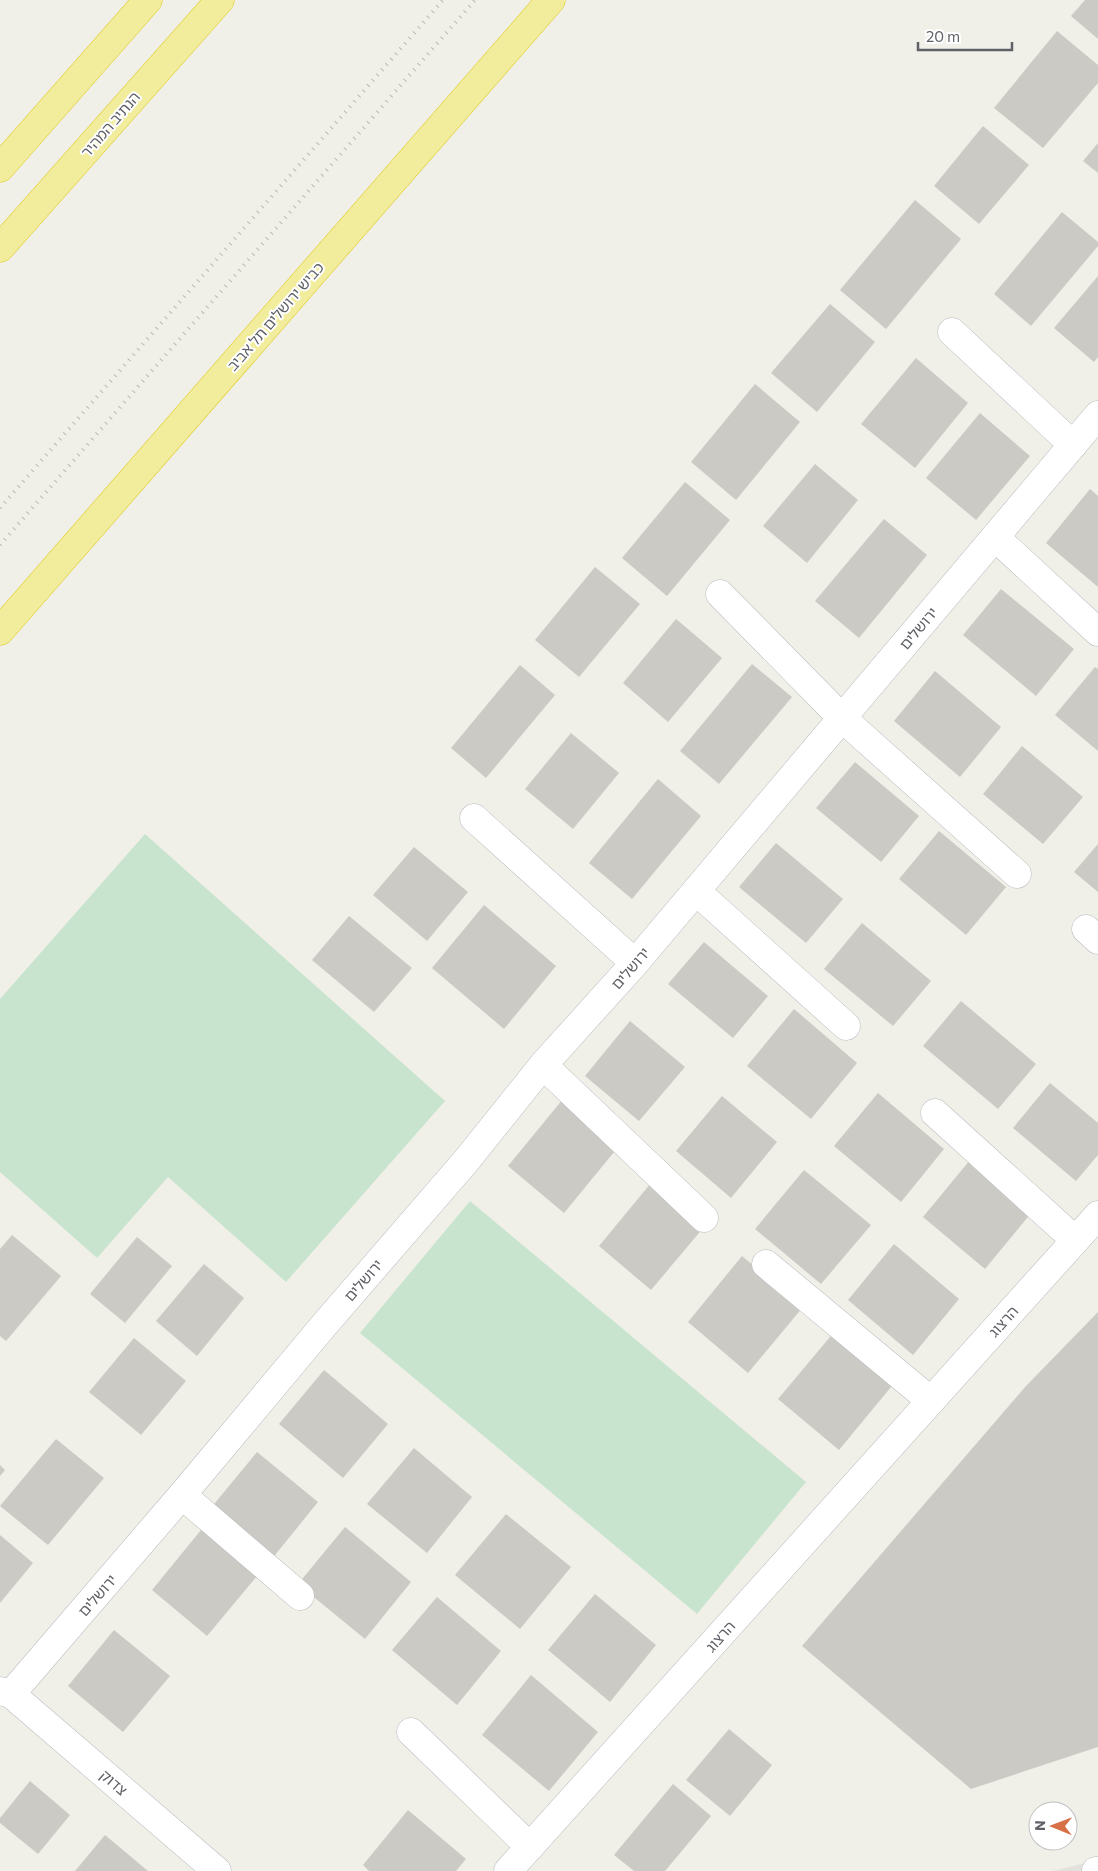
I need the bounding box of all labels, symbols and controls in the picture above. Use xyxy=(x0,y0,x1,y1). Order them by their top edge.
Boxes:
scale bar xyxy=(918,20,1012,52)
text: 20 m xyxy=(926,27,960,45)
street label: הנתיב המהיר xyxy=(77,88,143,160)
street label: כביש ירושלים תל אביב xyxy=(223,258,327,374)
street label: ירושלים xyxy=(895,603,941,653)
street label: ירושלים xyxy=(607,943,653,993)
street label: ירושלים xyxy=(340,1255,386,1305)
street label: הרצוג xyxy=(984,1302,1022,1340)
street label: ירושלים xyxy=(74,1570,120,1620)
street label: הרצוג xyxy=(701,1617,739,1655)
street label: צדוק xyxy=(97,1765,131,1799)
north arrow xyxy=(1028,1801,1078,1851)
text: N xyxy=(1031,1820,1048,1831)

